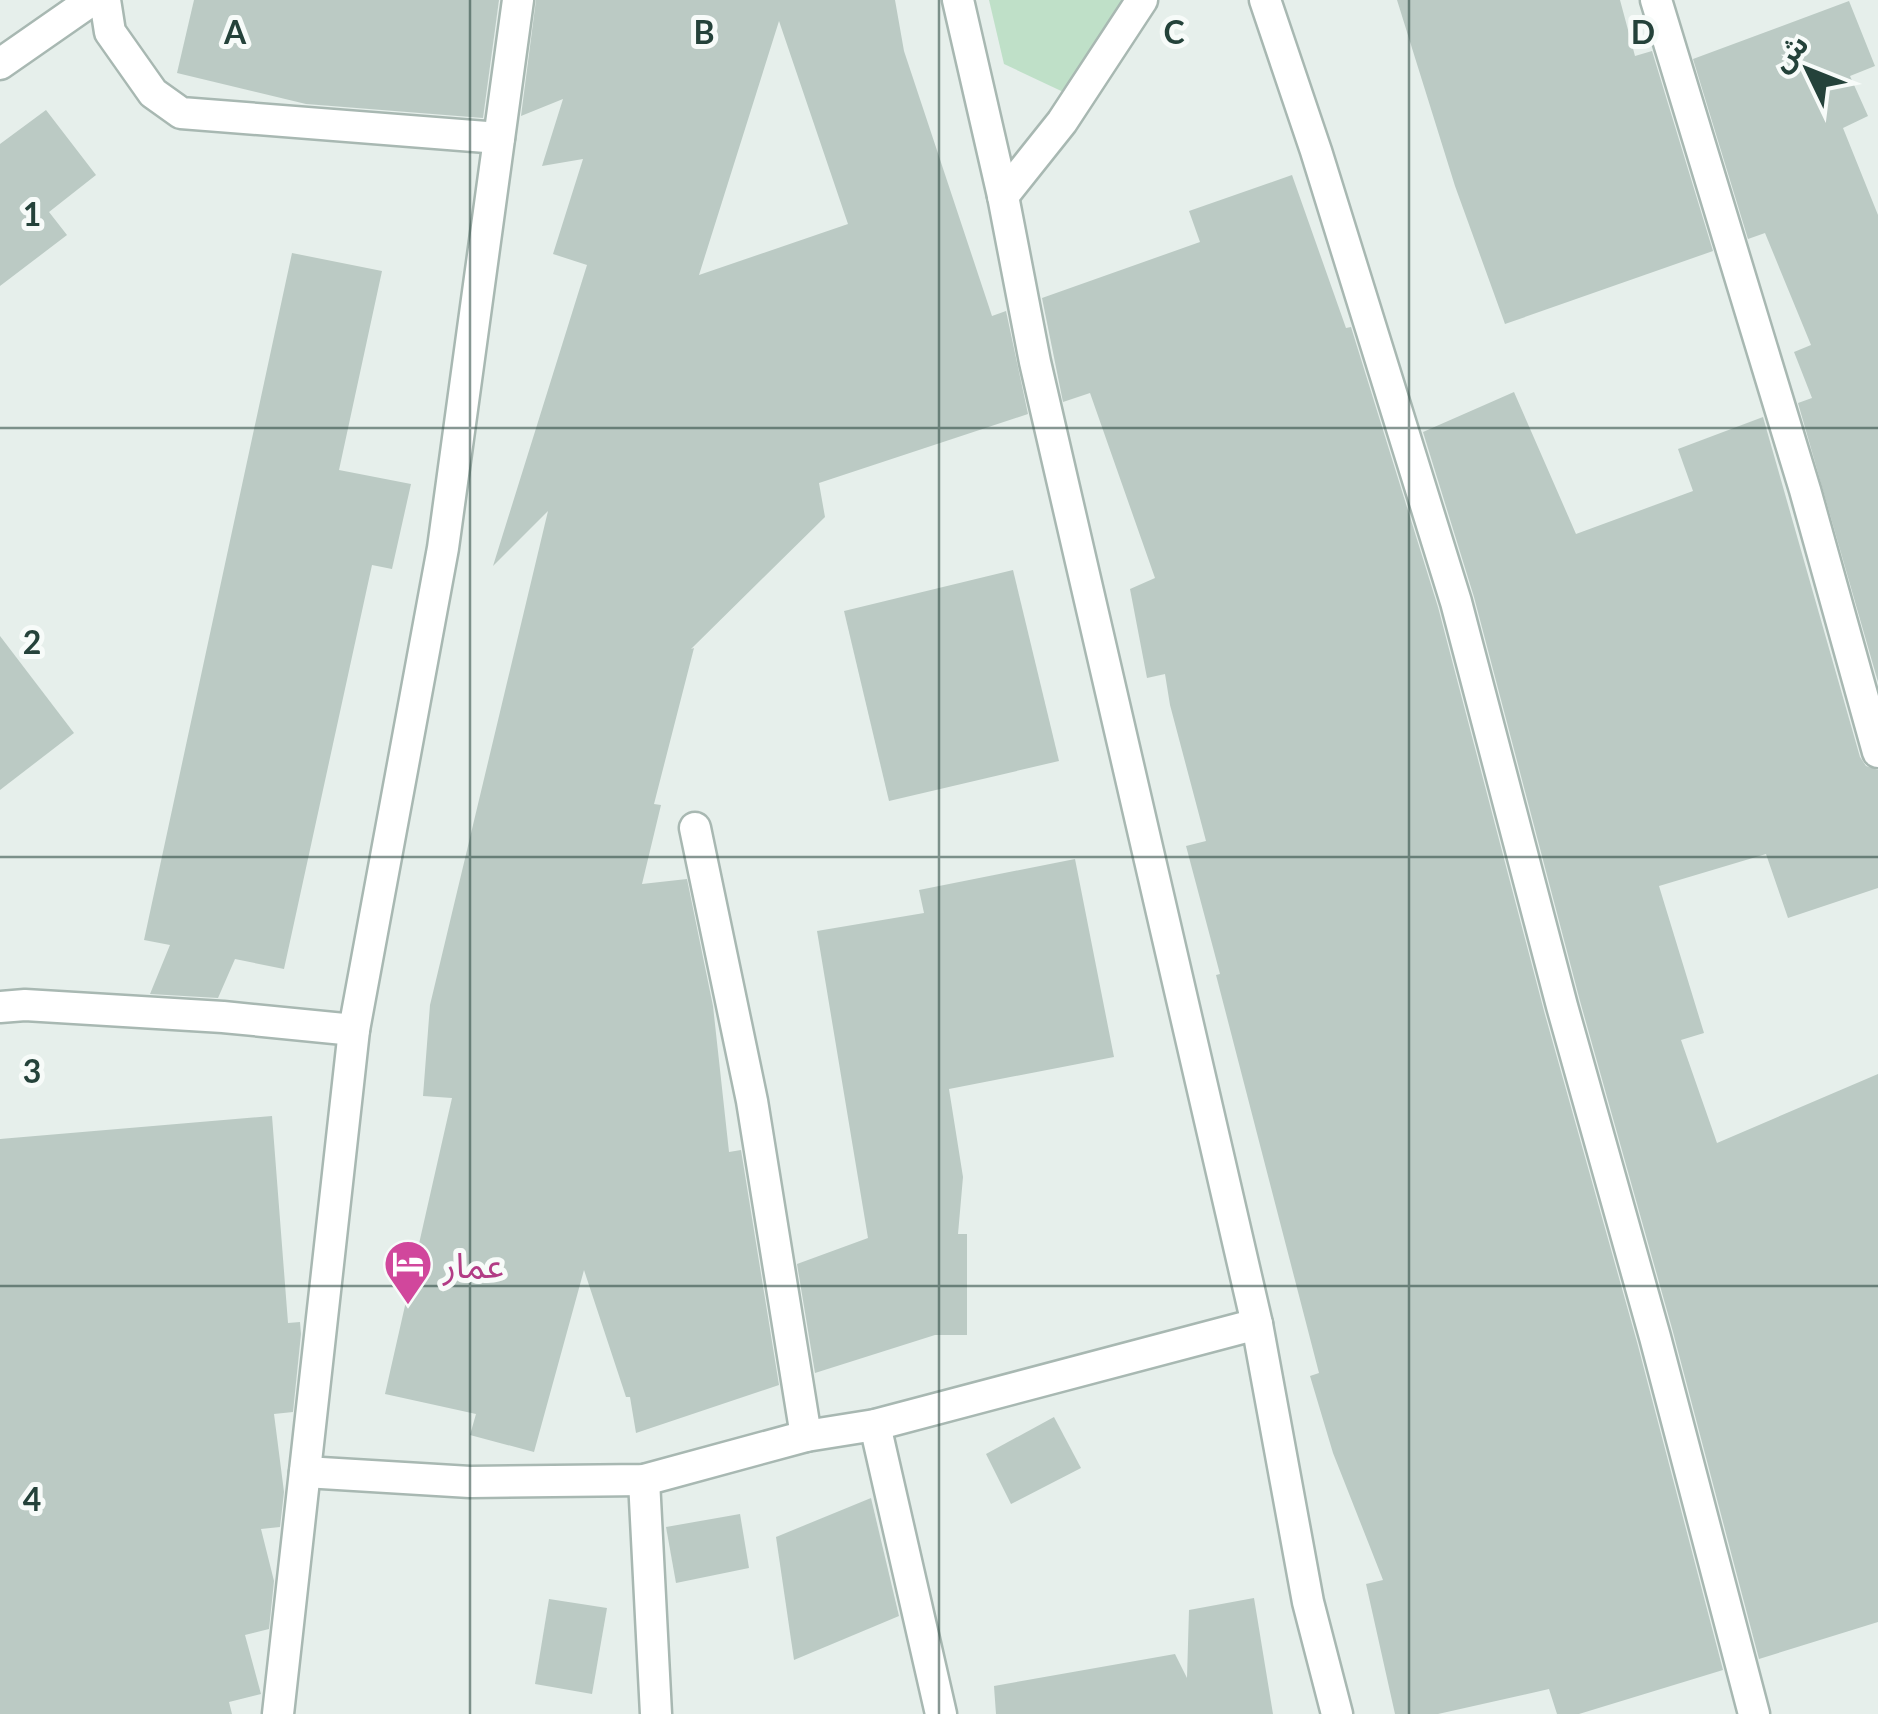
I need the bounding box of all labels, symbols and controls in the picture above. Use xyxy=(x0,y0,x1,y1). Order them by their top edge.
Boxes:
text: A xyxy=(223,12,247,51)
text: B xyxy=(693,12,715,51)
text: C xyxy=(1163,12,1185,51)
text: D xyxy=(1631,12,1655,51)
north arrow xyxy=(1758,20,1858,120)
text: ش xyxy=(1763,27,1815,78)
text: 1 xyxy=(23,194,41,233)
text: 2 xyxy=(23,622,41,661)
text: 3 xyxy=(23,1051,41,1090)
hotel icon: عمار xyxy=(382,1238,434,1306)
place label: عمار xyxy=(442,1243,504,1287)
text: 4 xyxy=(23,1479,41,1518)

